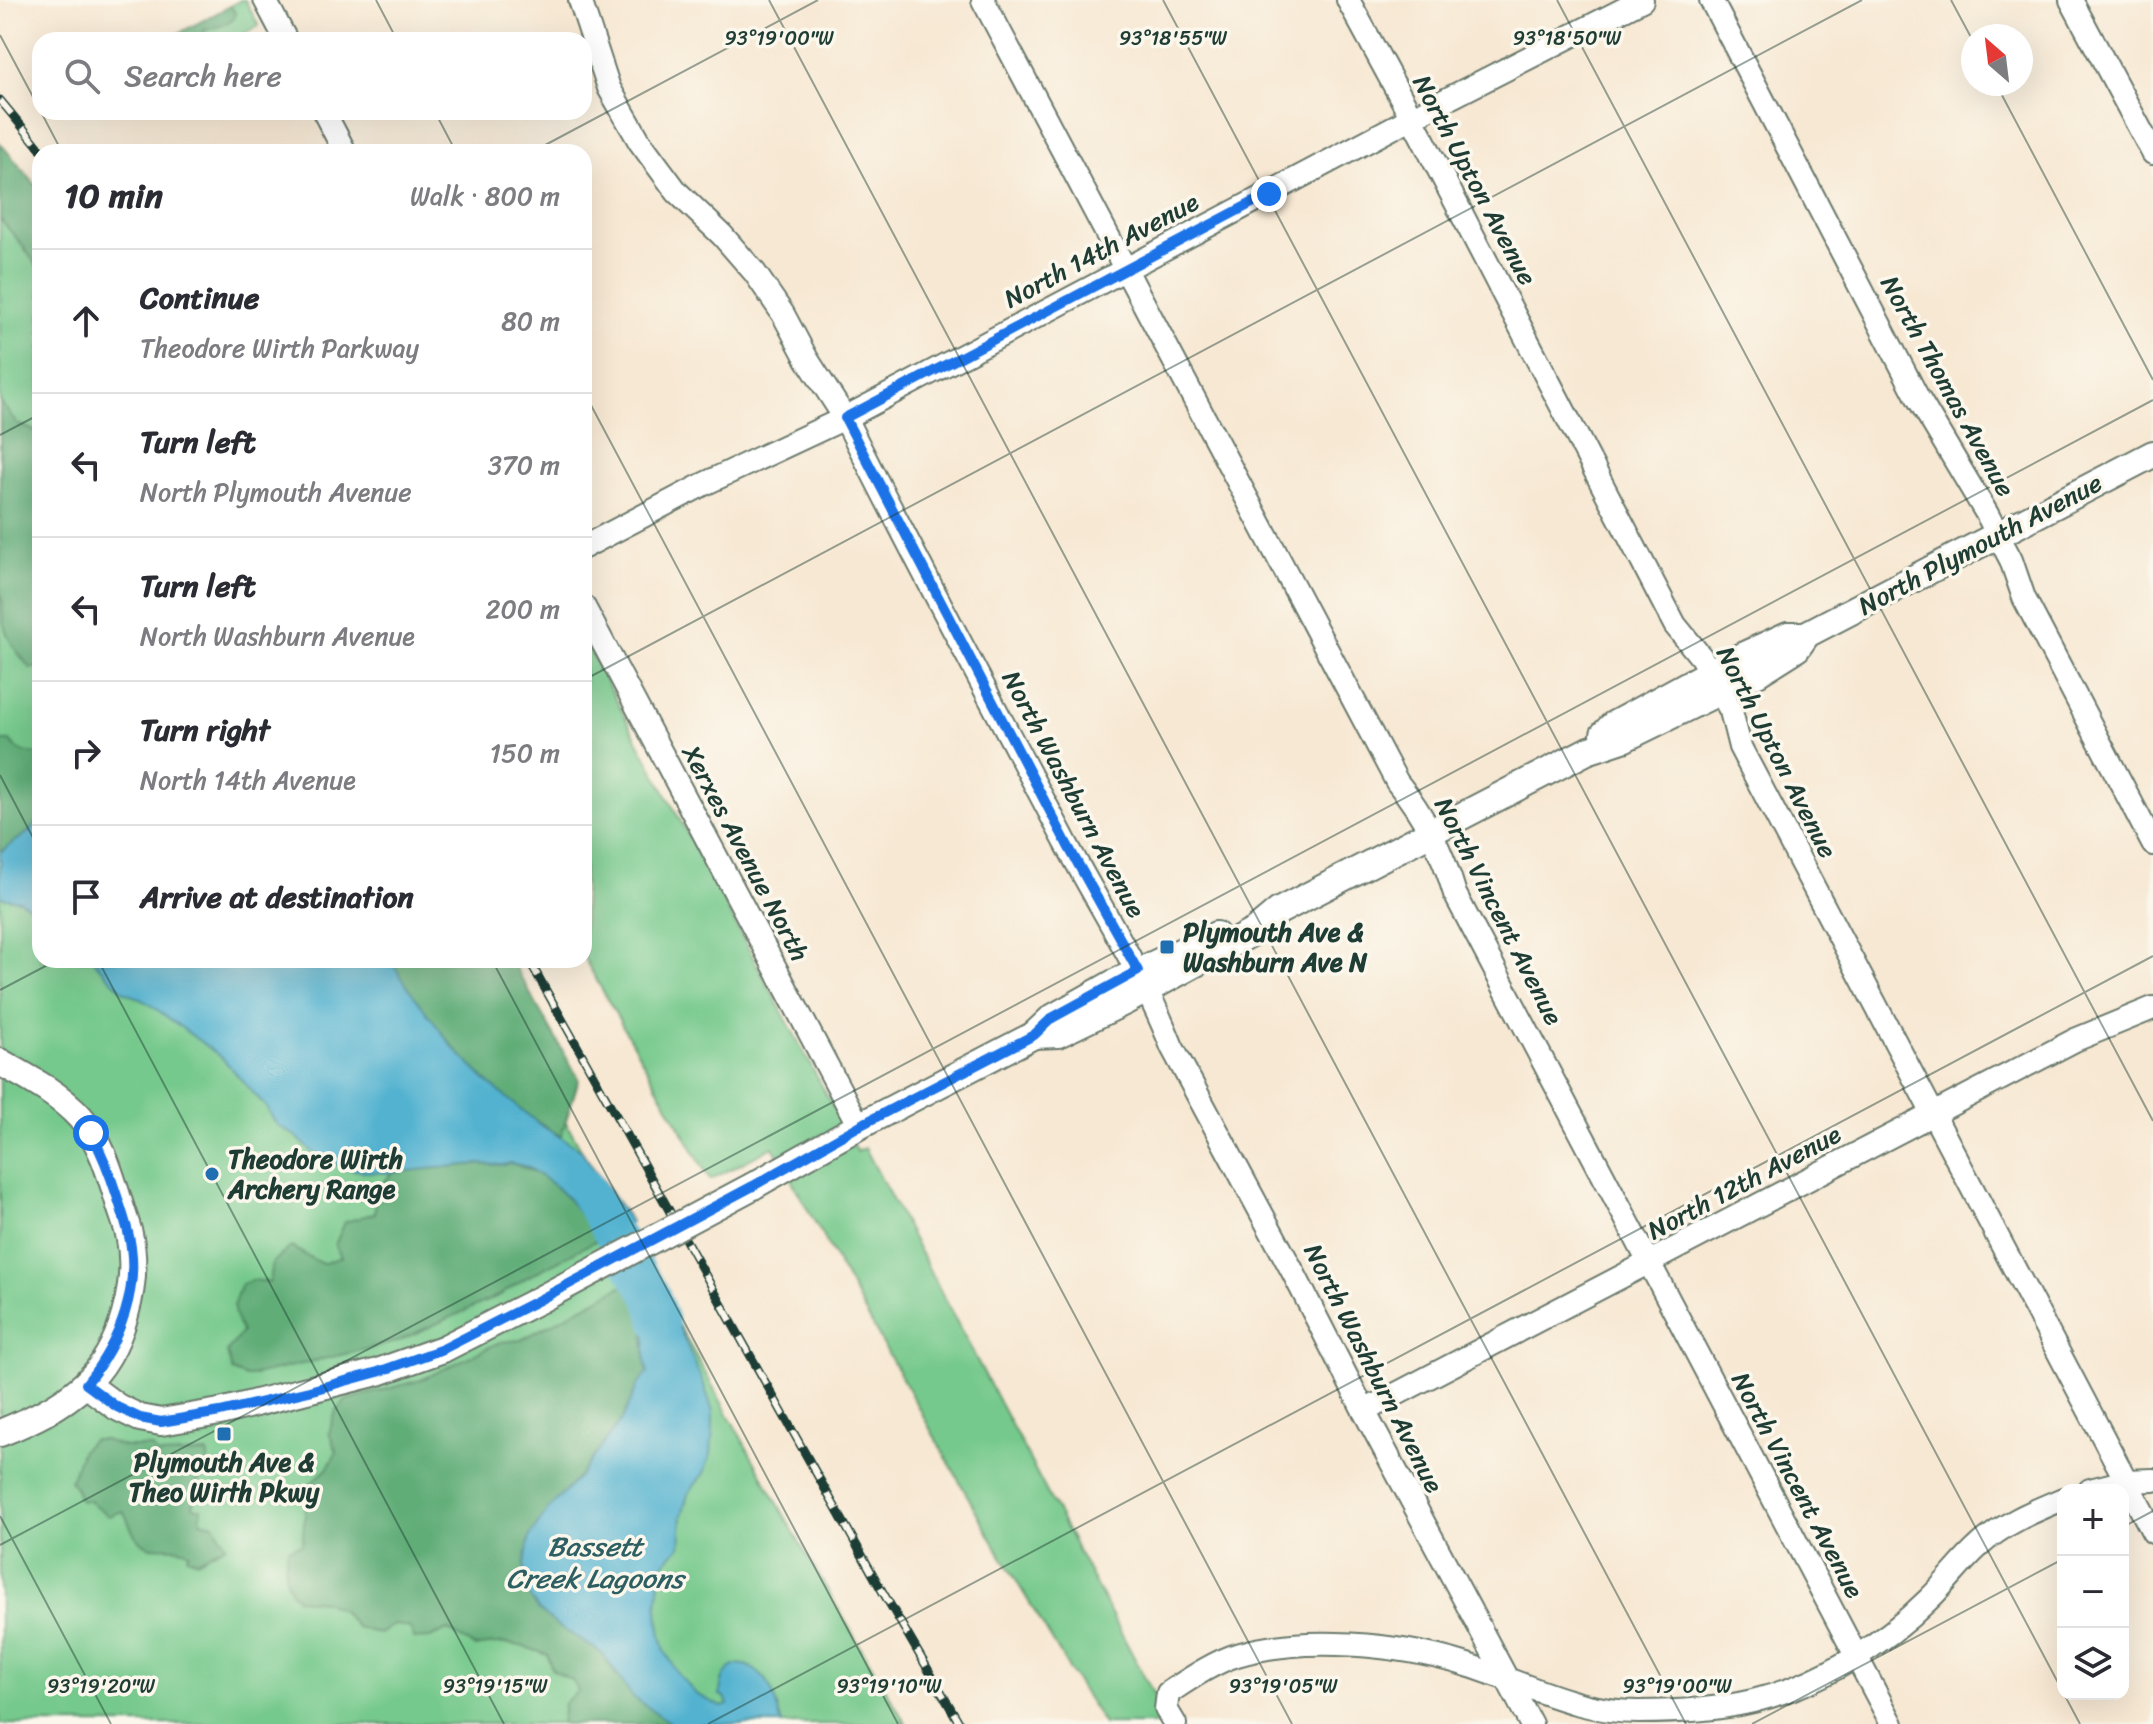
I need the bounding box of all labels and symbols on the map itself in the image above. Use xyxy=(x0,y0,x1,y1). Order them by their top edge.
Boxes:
text: 93°19'00"W xyxy=(724,21,834,56)
text: 93°18'55"W xyxy=(1119,21,1228,56)
text: 93°18'50"W xyxy=(1513,21,1622,56)
north arrow xyxy=(1961,24,2033,96)
street label: North Upton Avenue xyxy=(1400,66,1550,294)
route end xyxy=(1251,176,1287,212)
street label: North 14th Avenue xyxy=(995,179,1207,321)
street label: North Thomas Avenue xyxy=(1868,267,2028,505)
street label: North Plymouth Avenue xyxy=(1849,460,2111,628)
street label: North Upton Avenue xyxy=(1703,637,1851,867)
street label: North Washburn Avenue xyxy=(989,662,1159,927)
street label: Xerxes Avenue North xyxy=(669,736,823,970)
street label: North Vincent Avenue xyxy=(1422,789,1577,1034)
place label: Plymouth Ave & Washburn Ave N xyxy=(1183,909,1368,985)
marker: Plymouth Ave & Washburn Ave N xyxy=(1158,938,1176,956)
street label: North 12th Avenue xyxy=(1638,1111,1850,1253)
route start xyxy=(73,1115,109,1151)
place label: Theodore Wirth Archery Range xyxy=(227,1136,403,1212)
marker: Theodore Wirth Archery Range xyxy=(203,1165,221,1183)
street label: North Washburn Avenue xyxy=(1291,1235,1457,1501)
street label: North Vincent Avenue xyxy=(1719,1363,1877,1607)
marker: Plymouth Ave & Theo Wirth Pkwy xyxy=(215,1425,233,1443)
place label: Plymouth Ave & Theo Wirth Pkwy xyxy=(129,1439,320,1515)
water label: Bassett Creek Lagoons xyxy=(506,1522,687,1603)
text: 93°19'20"W xyxy=(47,1669,156,1704)
text: 93°19'15"W xyxy=(443,1669,548,1704)
text: 93°19'10"W xyxy=(836,1669,942,1704)
text: 93°19'05"W xyxy=(1229,1669,1338,1704)
text: 93°19'00"W xyxy=(1622,1669,1732,1704)

